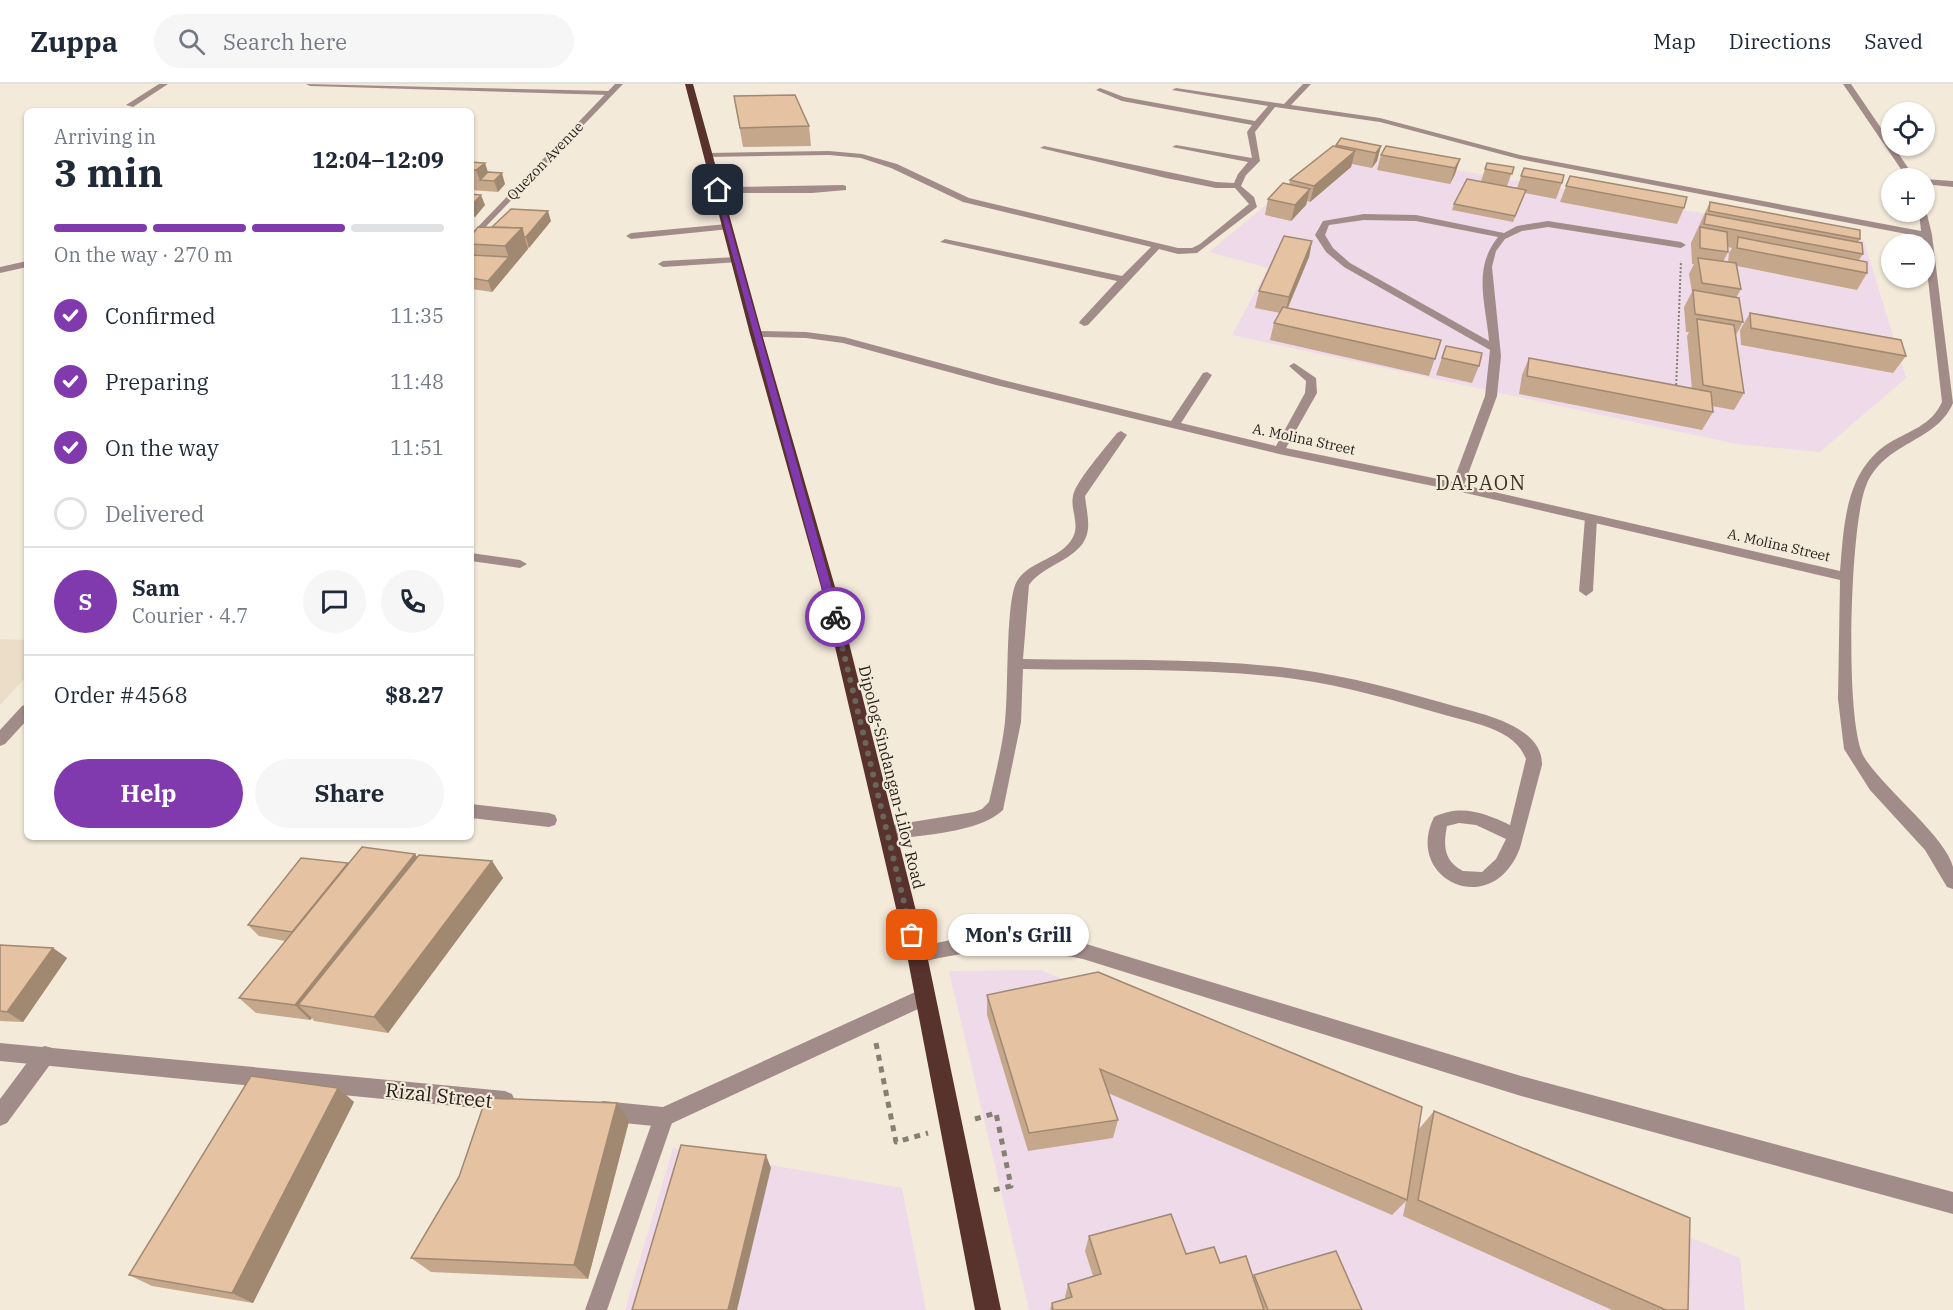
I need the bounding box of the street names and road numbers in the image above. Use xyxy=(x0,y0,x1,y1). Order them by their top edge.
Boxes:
street label: Quezon Avenue xyxy=(503,118,587,204)
street label: A. Molina Street xyxy=(1251,419,1357,459)
street label: A. Molina Street xyxy=(1726,524,1832,566)
street label: Dipolog-Sindangan-Liloy Road xyxy=(855,663,930,891)
street label: Rizal Street xyxy=(384,1076,494,1114)

